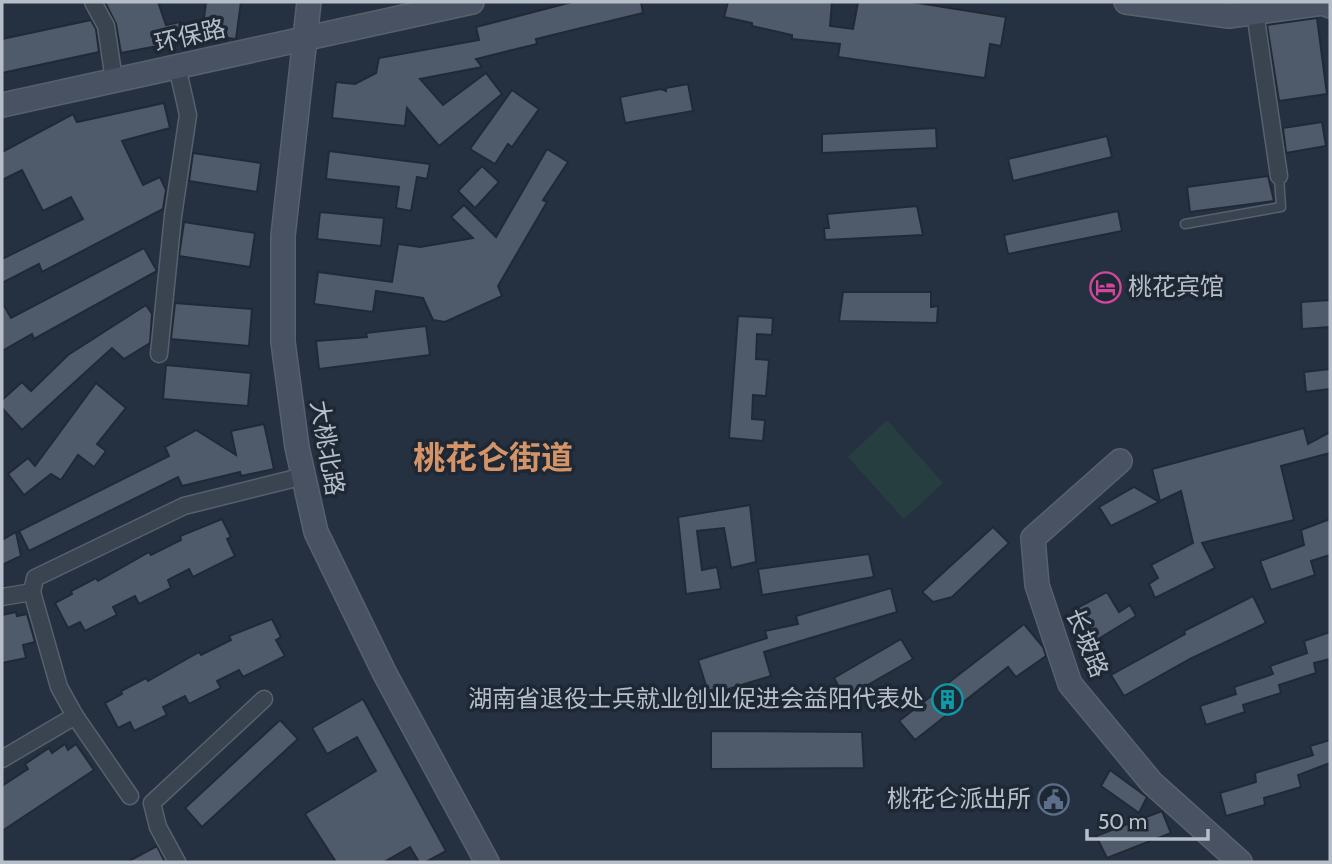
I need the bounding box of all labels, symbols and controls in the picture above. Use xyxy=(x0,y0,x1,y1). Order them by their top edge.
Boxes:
street label: 环保路 xyxy=(152,13,228,58)
hotel icon: 桃花宾馆 xyxy=(1088,270,1122,304)
place label: 桃花宾馆 xyxy=(1128,272,1224,301)
street label: 大桃北路 xyxy=(305,398,350,498)
district label: 桃花仑街道 xyxy=(413,438,573,477)
street label: 长坡路 xyxy=(1061,604,1114,682)
building icon: 湖南省退役士兵就业创业促进会益阳代表处 xyxy=(930,682,964,716)
place label: 湖南省退役士兵就业创业促进会益阳代表处 xyxy=(468,684,924,713)
public building icon: 桃花仑派出所 xyxy=(1037,782,1071,816)
place label: 桃花仑派出所 xyxy=(887,784,1031,813)
scale bar xyxy=(1087,798,1208,842)
text: 50 m xyxy=(1098,809,1147,834)

